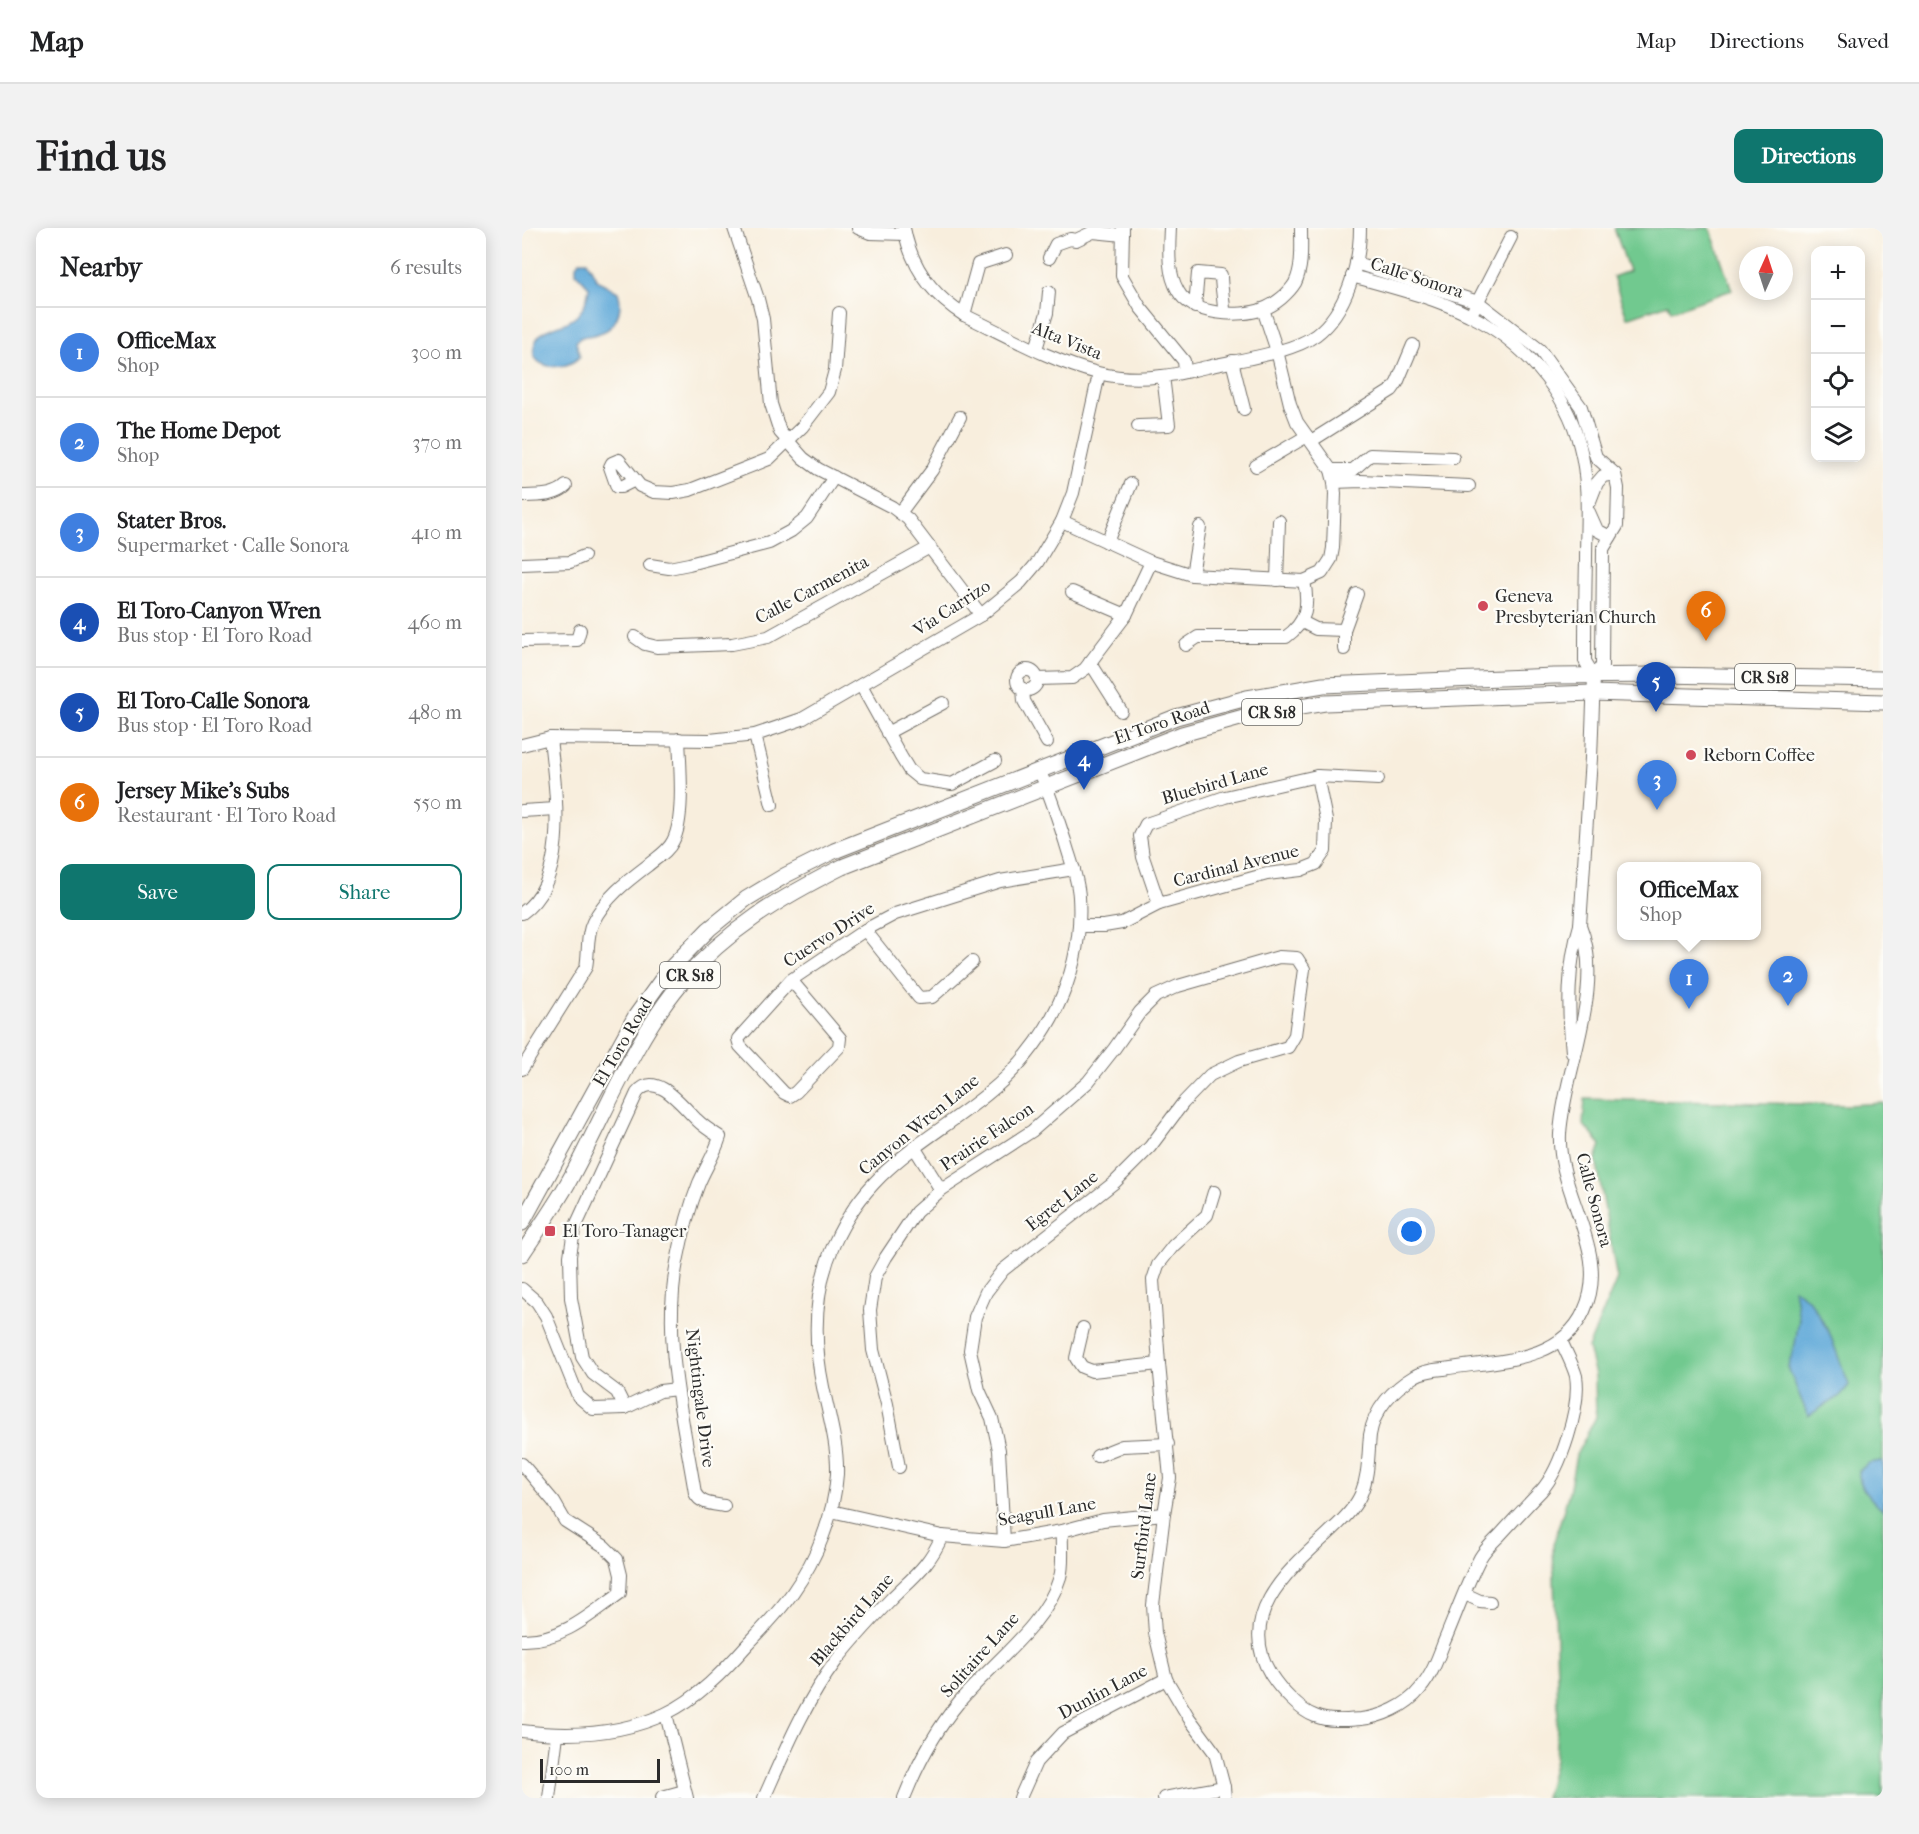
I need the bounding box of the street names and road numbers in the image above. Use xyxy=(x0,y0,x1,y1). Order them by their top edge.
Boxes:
street label: Calle Sonora xyxy=(1368,253,1467,303)
street label: Alta Vista xyxy=(1028,317,1106,365)
street label: Calle Carmenita xyxy=(752,551,873,629)
street label: Via Carrizo xyxy=(909,575,994,641)
road number: CR S18 xyxy=(1735,664,1795,690)
street label: El Toro Road xyxy=(1111,697,1213,749)
road number: CR S18 xyxy=(1242,699,1302,725)
street label: Bluebird Lane xyxy=(1159,759,1271,809)
street label: Cardinal Avenue xyxy=(1171,840,1301,892)
street label: Cuervo Drive xyxy=(780,898,879,972)
road number: CR S18 xyxy=(660,962,720,988)
street label: El Toro Road xyxy=(589,993,657,1091)
street label: Canyon Wren Lane xyxy=(855,1070,983,1180)
street label: Prairie Falcon xyxy=(936,1098,1038,1176)
street label: Calle Sonora xyxy=(1571,1151,1617,1250)
street label: Egret Lane xyxy=(1022,1166,1102,1236)
street label: Nightingale Drive xyxy=(681,1327,719,1469)
street label: Surfbird Lane xyxy=(1127,1471,1161,1581)
street label: Seagull Lane xyxy=(996,1493,1098,1531)
street label: Blackbird Lane xyxy=(806,1569,898,1671)
street label: Solitaire Lane xyxy=(936,1608,1024,1702)
street label: Dunlin Lane xyxy=(1055,1660,1151,1724)

